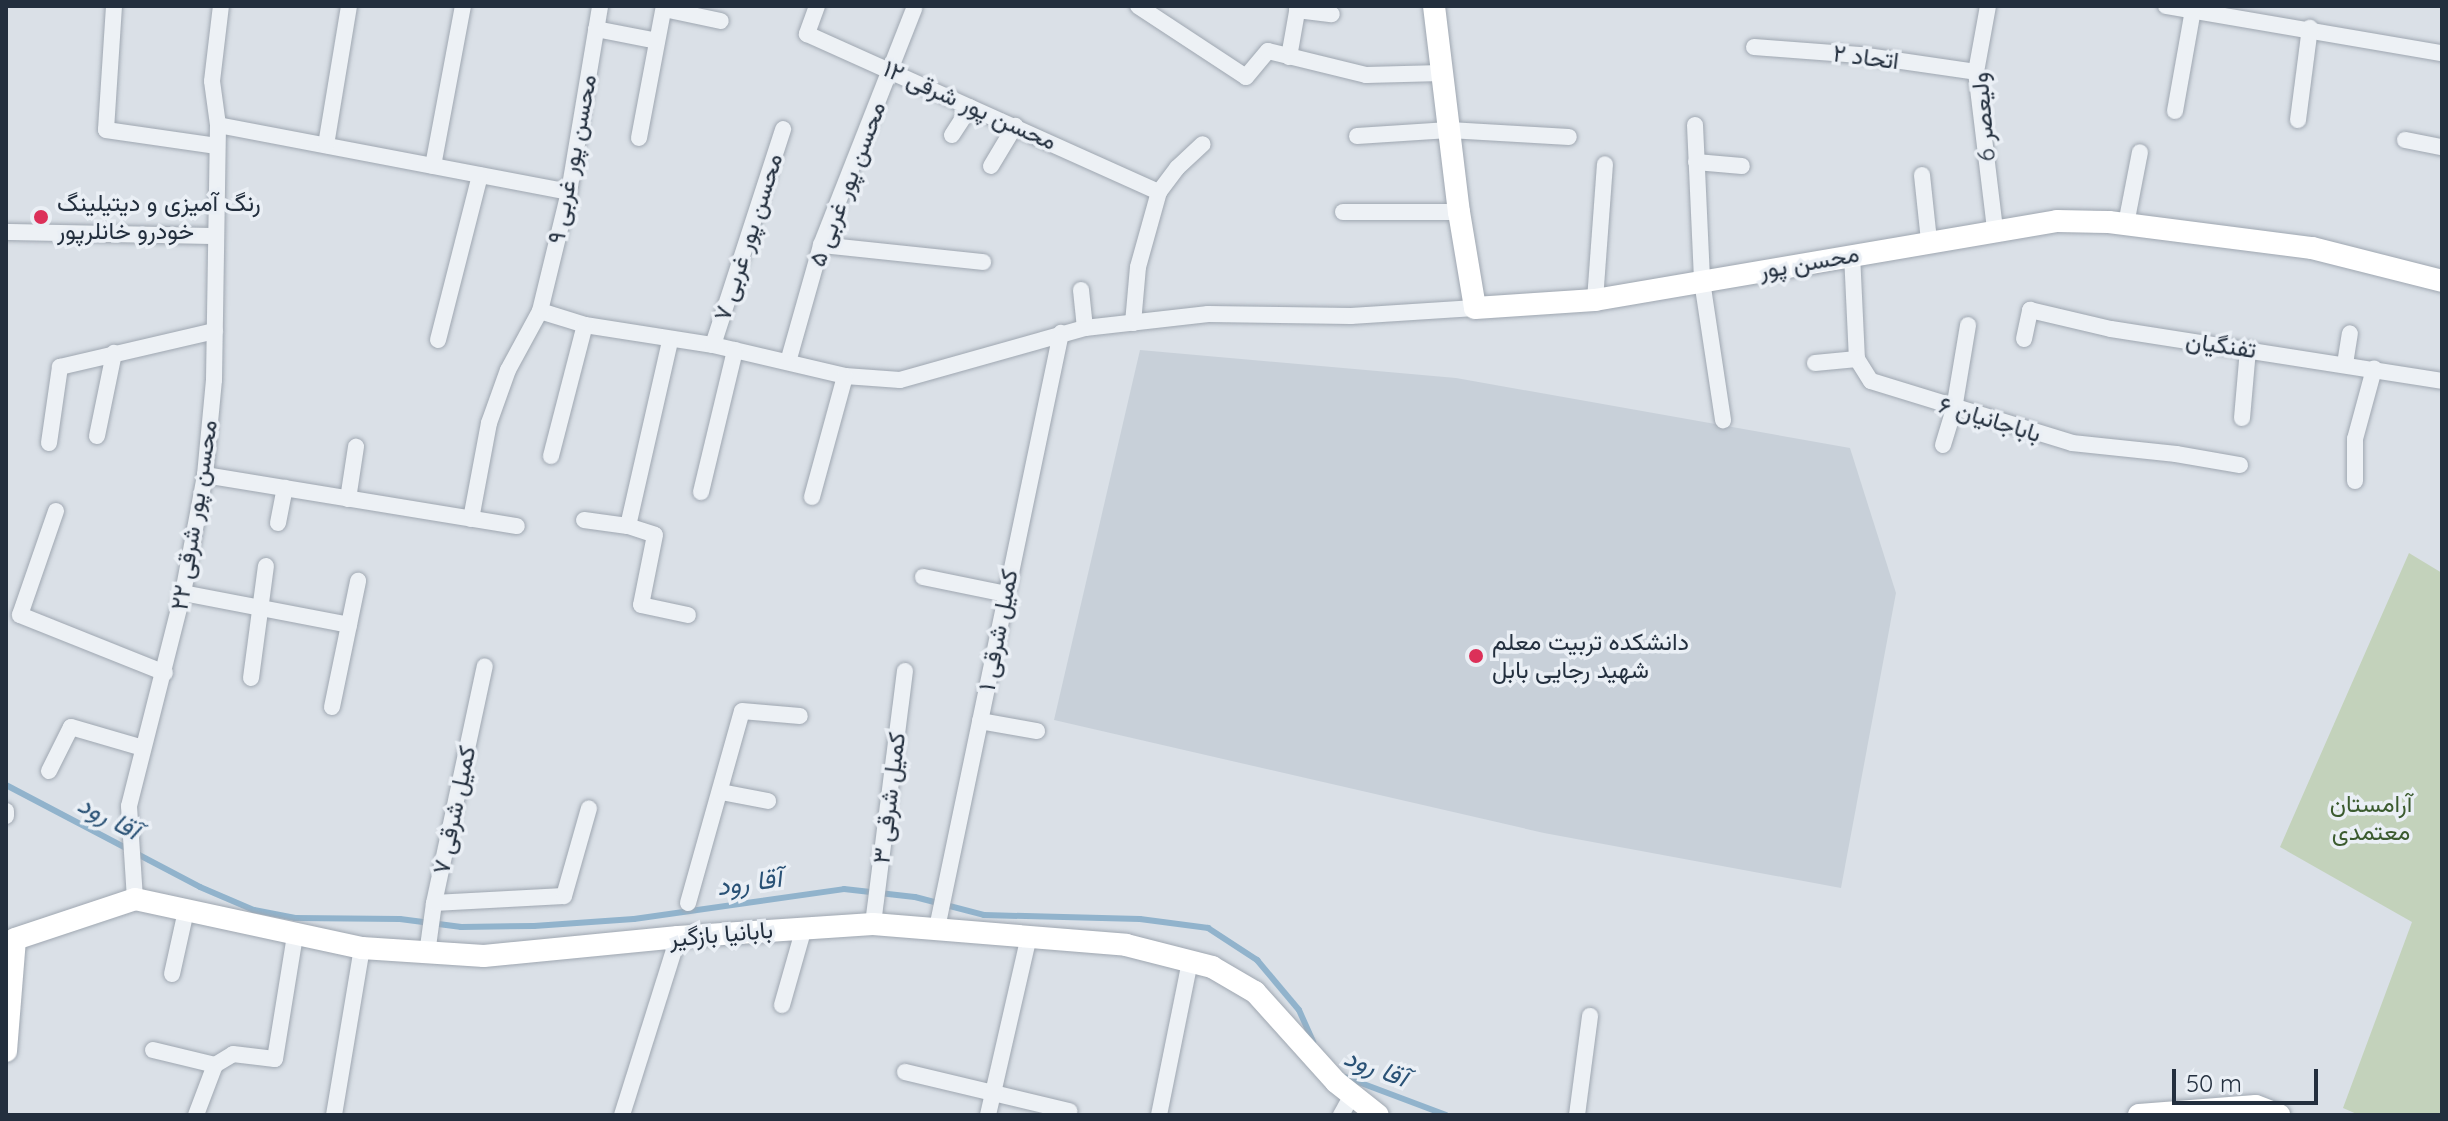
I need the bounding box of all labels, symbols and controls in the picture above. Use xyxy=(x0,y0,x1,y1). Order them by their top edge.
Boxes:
street label: اتحاد ۲ xyxy=(1831,39,1901,75)
street label: محسن پور شرقی ۱۲ xyxy=(879,54,1061,156)
street label: ولیعصر 6 xyxy=(1965,71,2001,163)
street label: محسن پور غربی ۹ xyxy=(541,72,603,246)
street label: محسن پور غربی ۵ xyxy=(802,97,892,271)
street label: محسن پور غربی ۷ xyxy=(707,150,789,324)
place label: رنگ آمیزی و دیتیلینگ خودرو خانلرپور xyxy=(57,189,261,245)
marker: رنگ آمیزی و دیتیلینگ خودرو خانلرپور xyxy=(32,208,50,226)
street label: محسن پور xyxy=(1757,239,1861,285)
street label: تفنگیان xyxy=(2184,326,2258,364)
street label: باباجانیان ۶ xyxy=(1935,390,2045,448)
street label: محسن پور شرقی ۲۲ xyxy=(165,418,223,612)
street label: کمیل شرقی ۱ xyxy=(972,567,1024,693)
place label: دانشکده تربیت معلم شهید رجایی بابل xyxy=(1492,628,1689,684)
marker: دانشکده تربیت معلم شهید رجایی بابل xyxy=(1467,647,1485,665)
street label: کمیل شرقی ۳ xyxy=(867,731,911,865)
street label: کمیل شرقی ۷ xyxy=(426,743,482,877)
water label: آقا رود xyxy=(73,788,145,846)
park label: آرامستان معتمدی xyxy=(2330,790,2412,846)
water label: آقا رود xyxy=(715,862,783,902)
street label: بابانیا بازگیر xyxy=(668,915,774,953)
water label: آقا رود xyxy=(1340,1041,1412,1093)
scale bar xyxy=(2176,1053,2322,1103)
text: 50 m xyxy=(2186,1068,2242,1098)

